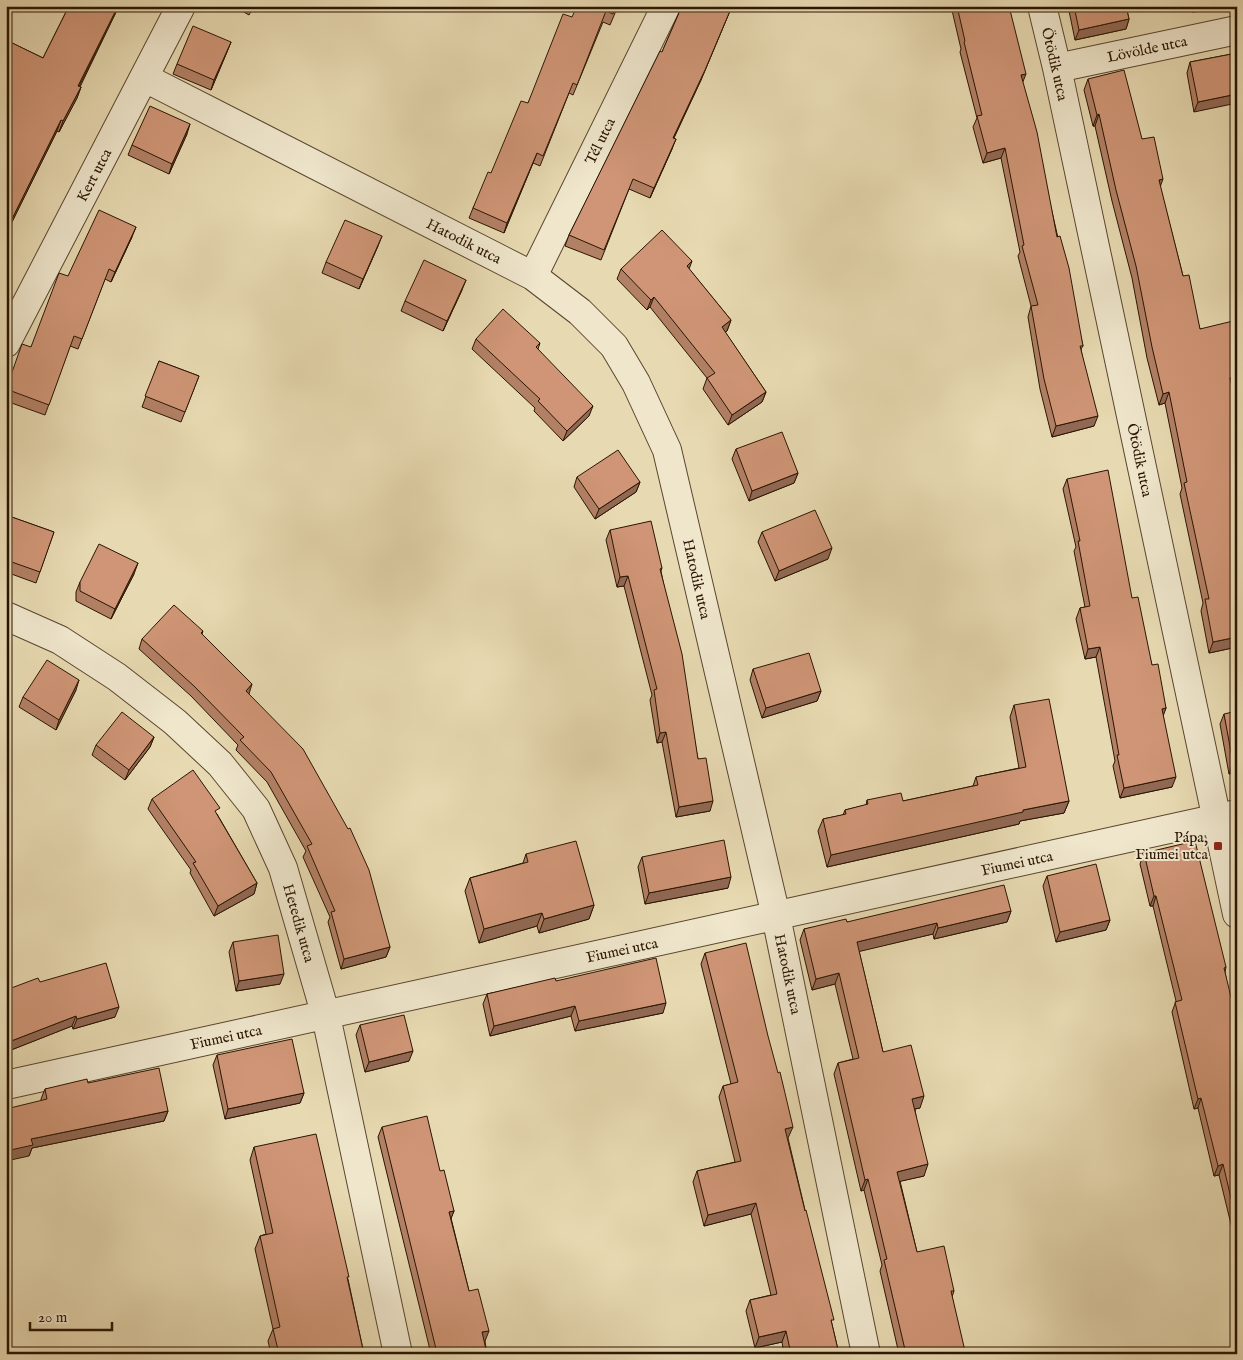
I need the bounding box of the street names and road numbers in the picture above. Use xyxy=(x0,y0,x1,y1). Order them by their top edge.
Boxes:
street label: Ötödik utca xyxy=(1037,26,1072,103)
street label: Lövölde utca xyxy=(1105,32,1189,67)
street label: Tél utca xyxy=(581,114,620,168)
street label: Kert utca xyxy=(73,145,117,205)
street label: Hatodik utca xyxy=(423,214,505,269)
street label: Ötödik utca xyxy=(1122,422,1157,499)
street label: Hatodik utca xyxy=(678,537,715,622)
street label: Fiumei utca xyxy=(980,847,1055,880)
street label: Hetedik utca xyxy=(278,882,319,965)
street label: Hatodik utca xyxy=(770,932,805,1017)
street label: Fiumei utca xyxy=(585,934,660,967)
street label: Fiumei utca xyxy=(189,1021,264,1054)

